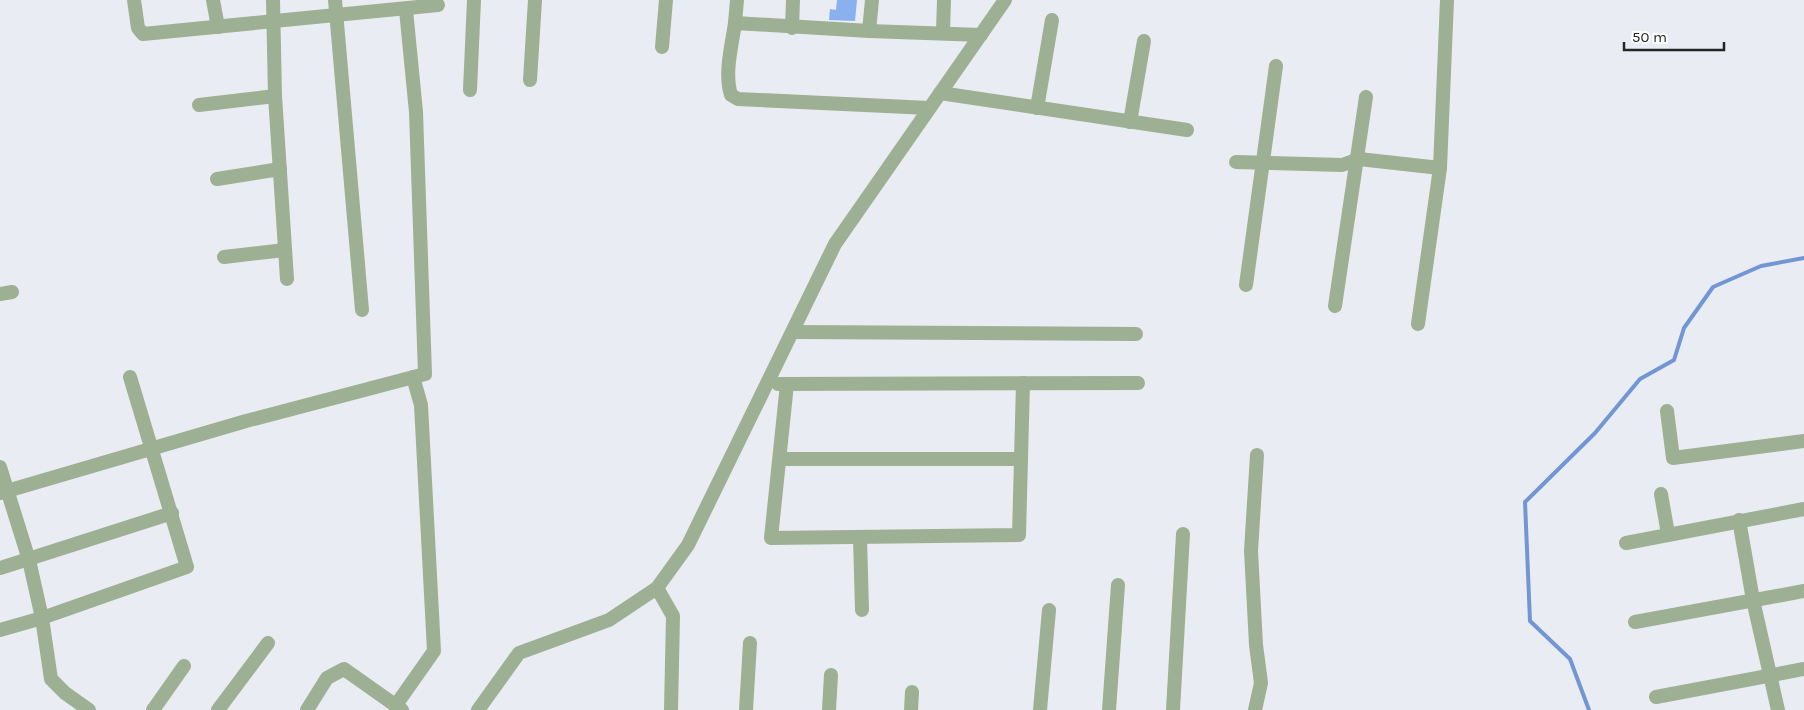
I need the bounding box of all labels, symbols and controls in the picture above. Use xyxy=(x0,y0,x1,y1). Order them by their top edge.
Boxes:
scale bar xyxy=(1624,20,1724,52)
text: 50 m xyxy=(1632,28,1667,46)

